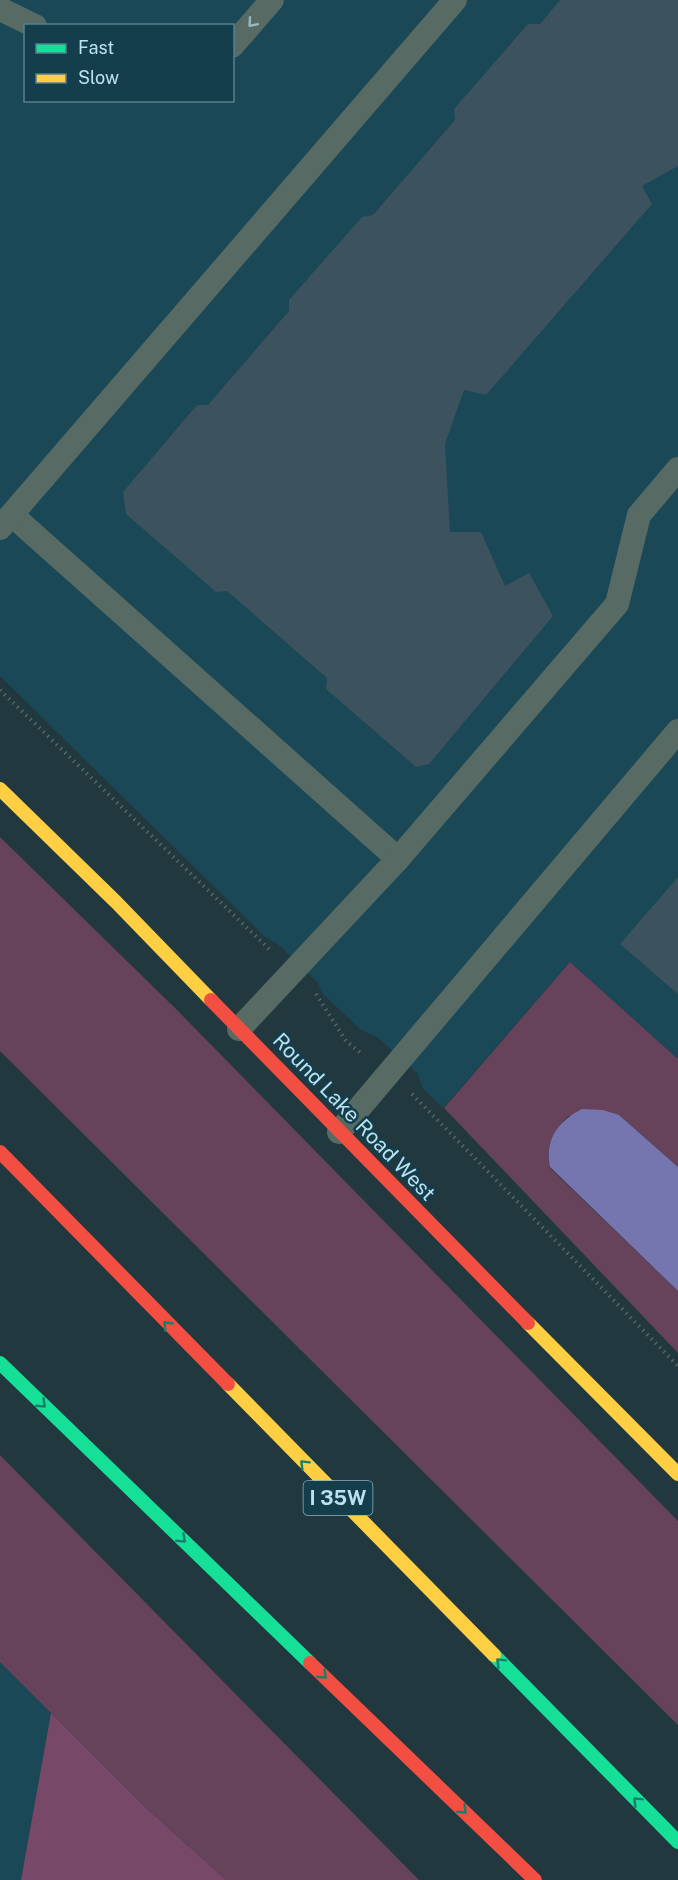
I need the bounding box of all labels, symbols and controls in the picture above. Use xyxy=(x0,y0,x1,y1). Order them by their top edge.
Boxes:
one-way arrow xyxy=(248,16,259,27)
legend xyxy=(24,24,234,102)
text: Fast xyxy=(78,37,114,58)
text: Slow xyxy=(78,67,119,88)
street label: Round Lake Road West xyxy=(268,1028,441,1206)
one-way arrow xyxy=(163,1321,174,1331)
one-way arrow xyxy=(35,1396,46,1407)
one-way arrow xyxy=(300,1460,311,1471)
road number: I 35W xyxy=(304,1481,372,1515)
one-way arrow xyxy=(176,1532,186,1543)
one-way arrow xyxy=(496,1658,506,1669)
one-way arrow xyxy=(315,1667,326,1678)
one-way arrow xyxy=(633,1797,644,1808)
one-way arrow xyxy=(456,1803,467,1814)

